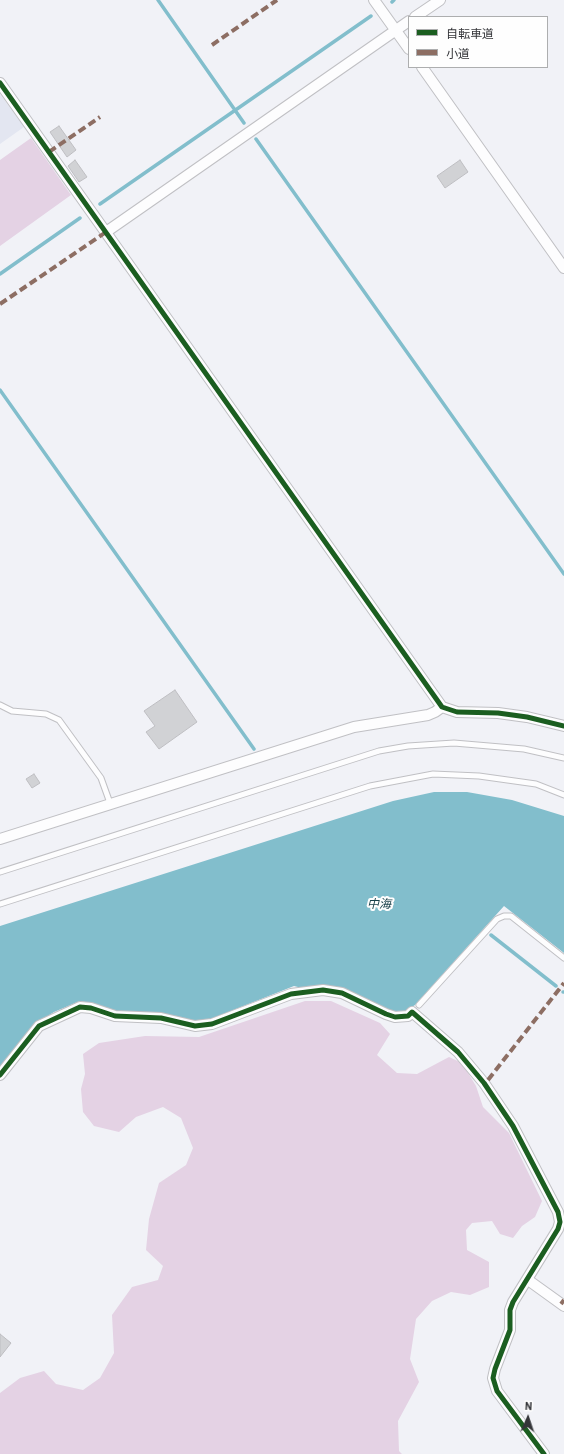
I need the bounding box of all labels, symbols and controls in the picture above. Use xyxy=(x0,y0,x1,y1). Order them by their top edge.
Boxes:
legend xyxy=(408,16,548,68)
text: 自転車道 xyxy=(446,26,494,40)
text: 小道 xyxy=(446,46,470,60)
water label: 中海 xyxy=(367,897,391,911)
north arrow xyxy=(508,1398,548,1438)
text: N xyxy=(525,1399,533,1412)

